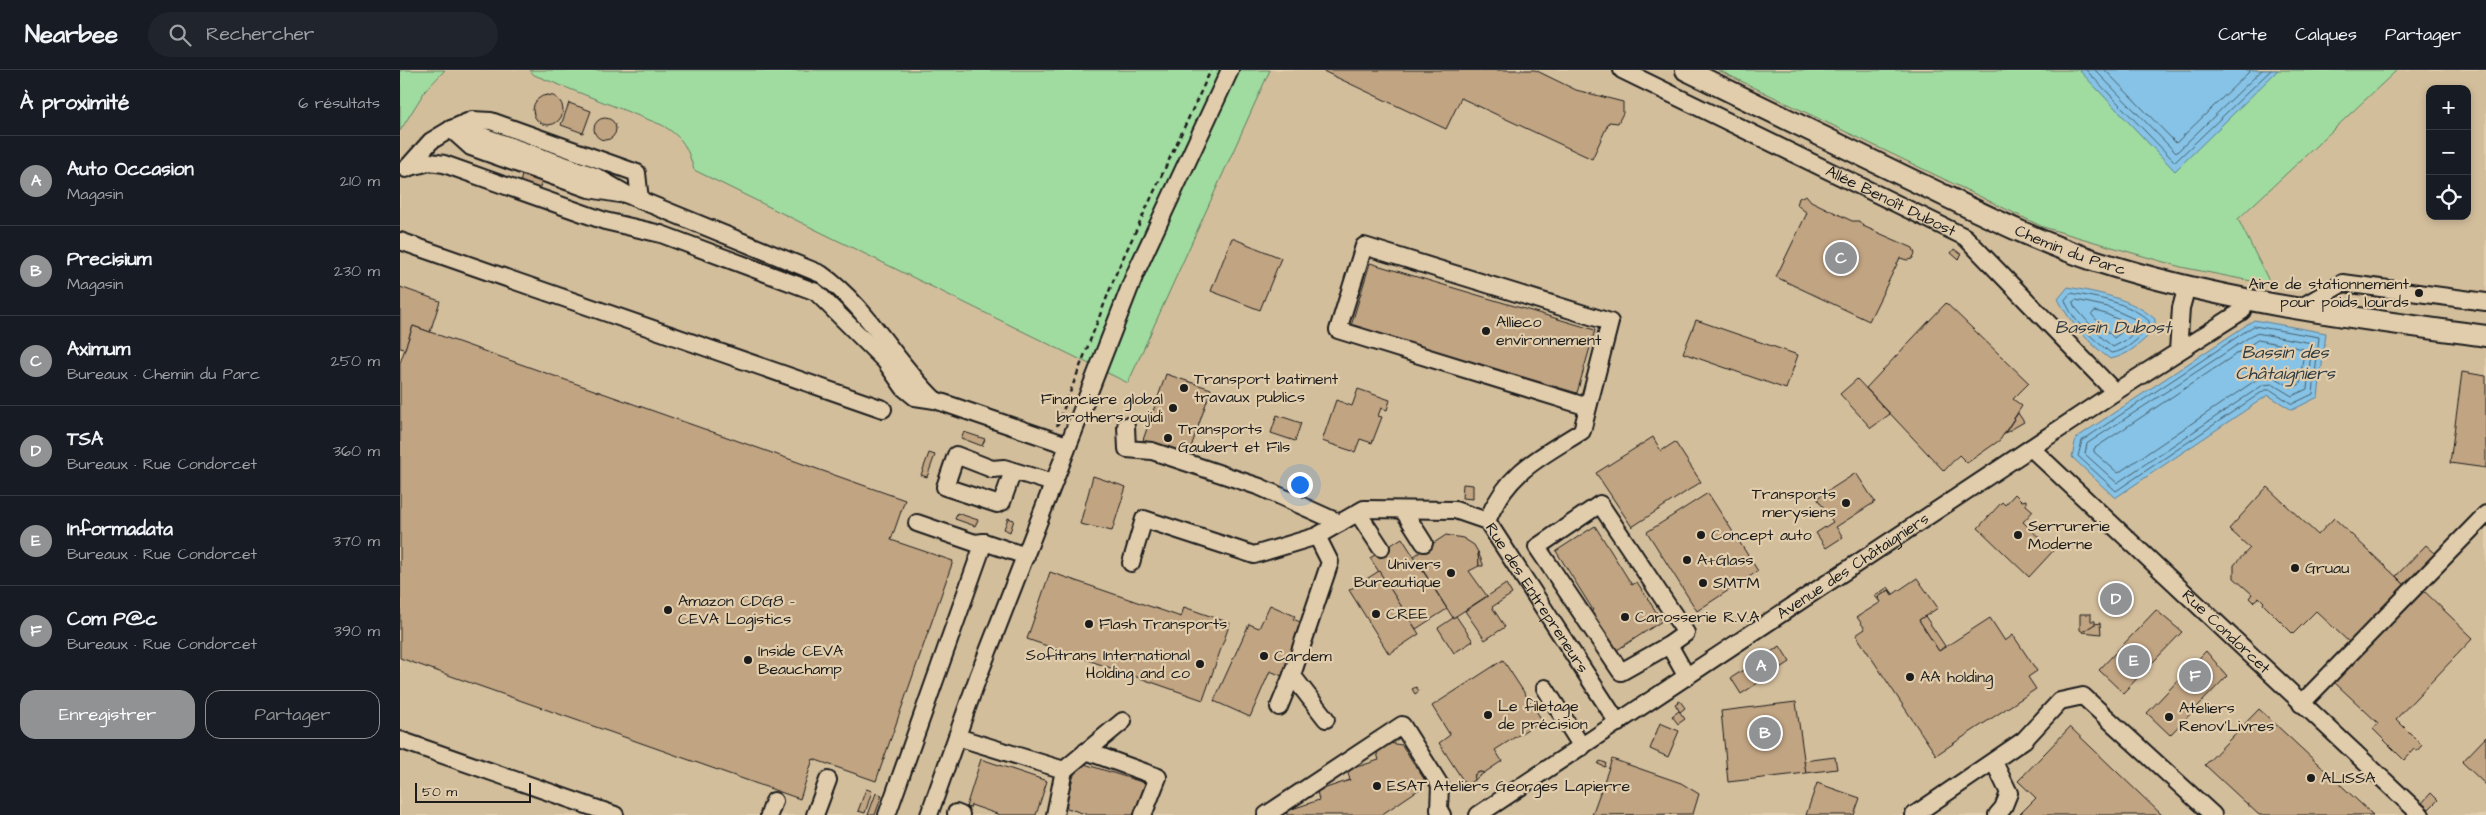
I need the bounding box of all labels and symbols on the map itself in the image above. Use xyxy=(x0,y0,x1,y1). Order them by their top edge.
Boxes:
street label: Allée Benoît Dubost xyxy=(1822,160,1960,242)
street label: Chemin du Parc xyxy=(2011,219,2129,281)
pin: C xyxy=(1825,239,1857,277)
place label: Aire de stationnement pour poids lourds xyxy=(2248,273,2410,313)
marker: Aire de stationnement pour poids lourds xyxy=(2413,287,2425,299)
place label: Allieco environnement xyxy=(1496,311,1602,351)
water label: Bassin Dubost xyxy=(2055,315,2173,340)
marker: Allieco environnement xyxy=(1480,325,1492,337)
water label: Bassin des Châtaigniers xyxy=(2235,340,2336,387)
place label: Transport batiment travaux publics xyxy=(1194,368,1339,408)
marker: Transport batiment travaux publics xyxy=(1178,382,1190,394)
place label: Financiere global brothers oujidi xyxy=(1041,388,1164,428)
marker: Financiere global brothers oujidi xyxy=(1167,402,1179,414)
place label: Transports Gaubert et Fils xyxy=(1178,418,1290,458)
marker: Transports Gaubert et Fils xyxy=(1162,432,1174,444)
your location xyxy=(1287,472,1313,498)
place label: Transports merysiens xyxy=(1752,483,1836,524)
marker: Transports merysiens xyxy=(1840,497,1852,509)
street label: Avenue des Châtaigniers xyxy=(1773,508,1933,625)
place label: Serrurerie Moderne xyxy=(2028,515,2110,555)
street label: Rue des Entrepreneurs xyxy=(1480,518,1594,677)
place label: Concept auto xyxy=(1711,524,1812,546)
marker: Concept auto xyxy=(1695,529,1707,541)
marker: Serrurerie Moderne xyxy=(2012,529,2024,541)
place label: A+Glass xyxy=(1697,549,1753,571)
place label: Univers Bureautique xyxy=(1354,553,1441,593)
marker: A+Glass xyxy=(1681,554,1693,566)
place label: Gruau xyxy=(2305,557,2349,579)
marker: Gruau xyxy=(2289,562,2301,574)
marker: Univers Bureautique xyxy=(1445,567,1457,579)
place label: SMTM xyxy=(1713,572,1760,594)
marker: SMTM xyxy=(1697,577,1709,589)
pin: D xyxy=(2100,580,2132,618)
street label: Rue Condorcet xyxy=(2177,585,2276,679)
place label: Amazon CDG8 - CEVA Logistics xyxy=(678,590,795,631)
place label: CREE xyxy=(1386,603,1428,625)
marker: Amazon CDG8 - CEVA Logistics xyxy=(662,604,674,616)
place label: Carosserie R.V.A xyxy=(1635,606,1760,628)
marker: CREE xyxy=(1370,608,1382,620)
marker: Carosserie R.V.A xyxy=(1619,611,1631,623)
place label: Flash Transports xyxy=(1099,613,1227,635)
marker: Flash Transports xyxy=(1083,618,1095,630)
place label: Inside CEVA Beauchamp xyxy=(758,640,843,680)
pin: E xyxy=(2118,642,2150,680)
place label: Sofitrans International Holding and co xyxy=(1026,644,1190,685)
place label: Cardem xyxy=(1274,645,1332,667)
pin: A xyxy=(1745,647,1777,685)
marker: Cardem xyxy=(1258,650,1270,662)
marker: Inside CEVA Beauchamp xyxy=(742,654,754,666)
pin: F xyxy=(2179,657,2211,695)
marker: Sofitrans International Holding and co xyxy=(1194,658,1206,670)
place label: AA holding xyxy=(1920,666,1993,689)
marker: AA holding xyxy=(1904,671,1916,683)
place label: Le filetage de précision xyxy=(1498,695,1588,735)
place label: Ateliers Renov'Livres xyxy=(2179,697,2274,737)
marker: Le filetage de précision xyxy=(1482,709,1494,721)
marker: Ateliers Renov'Livres xyxy=(2163,711,2175,723)
pin: B xyxy=(1749,714,1781,752)
place label: ALISSA xyxy=(2321,767,2376,789)
marker: ALISSA xyxy=(2305,772,2317,784)
place label: ESAT Ateliers Georges Lapierre xyxy=(1387,775,1630,798)
scale bar xyxy=(415,780,531,803)
marker: ESAT Ateliers Georges Lapierre xyxy=(1371,780,1383,792)

